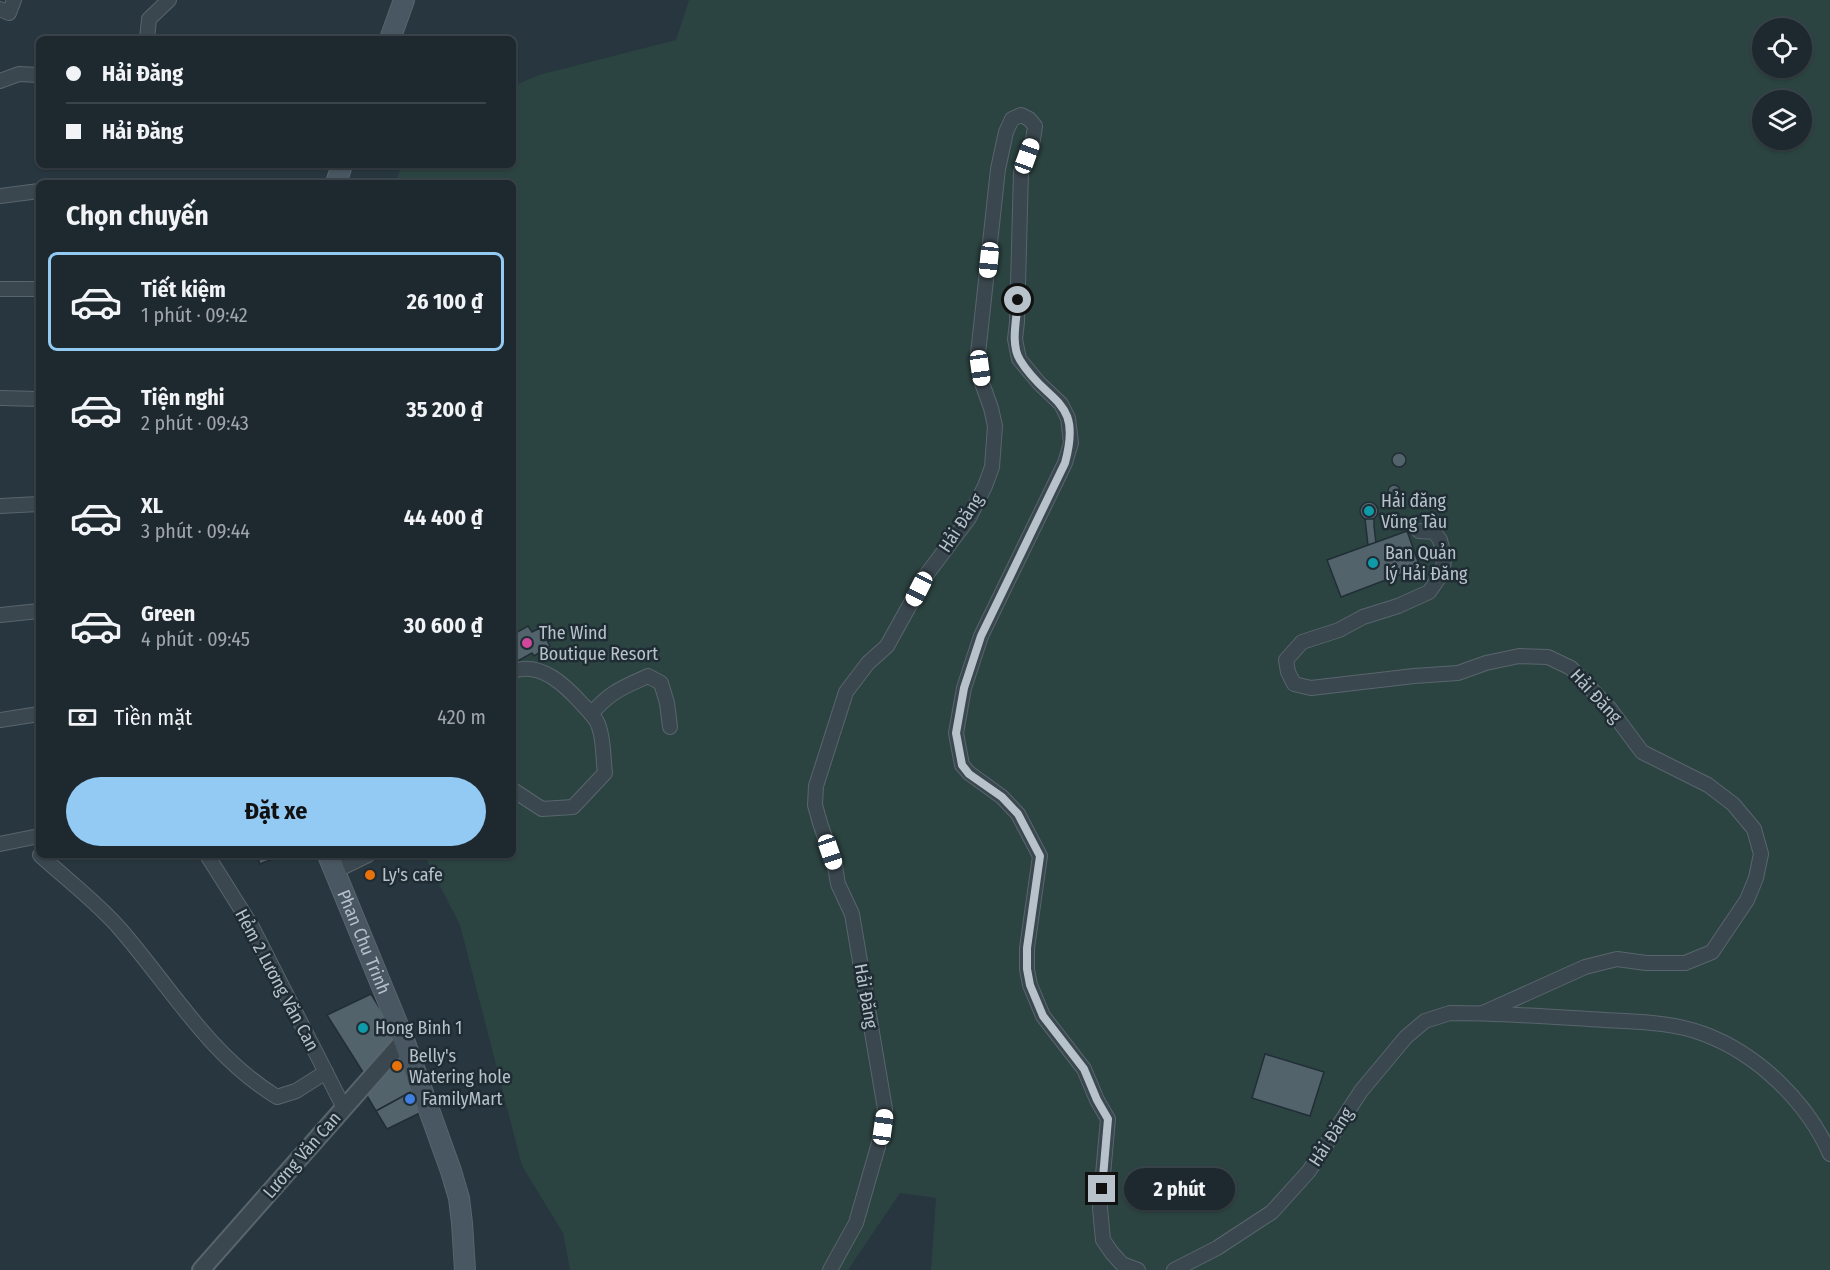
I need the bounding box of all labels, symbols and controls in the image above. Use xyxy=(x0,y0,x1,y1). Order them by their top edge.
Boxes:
map controls xyxy=(1752,18,1812,150)
button: locate xyxy=(1752,18,1812,78)
text: Hải Đăng xyxy=(102,60,183,87)
button: layers xyxy=(1752,90,1812,150)
text: Hải Đăng xyxy=(102,118,183,145)
car xyxy=(1012,136,1042,176)
text: Chọn chuyến xyxy=(66,200,209,232)
car xyxy=(978,241,1000,279)
icon: car xyxy=(69,275,123,329)
text: Tiết kiệm xyxy=(141,276,226,303)
route start xyxy=(1004,286,1031,313)
text: 26 100 ₫ xyxy=(407,288,483,315)
text: 1 phút · 09:42 xyxy=(141,303,248,327)
car xyxy=(969,349,991,387)
icon: car xyxy=(69,383,123,437)
text: Tiện nghi xyxy=(141,384,224,411)
text: 35 200 ₫ xyxy=(406,396,483,423)
text: 2 phút · 09:43 xyxy=(141,411,249,435)
street label: Hải Đăng xyxy=(934,489,988,557)
place label: Hải đăng Vũng Tàu xyxy=(1381,490,1447,533)
icon: car xyxy=(69,491,123,545)
text: XL xyxy=(141,492,163,519)
text: 44 400 ₫ xyxy=(404,504,483,531)
marker: Hải đăng Vũng Tàu xyxy=(1362,504,1376,518)
text: 3 phút · 09:44 xyxy=(141,519,250,543)
place label: Ban Quản lý Hải Đăng xyxy=(1385,542,1468,585)
marker: Ban Quản lý Hải Đăng xyxy=(1366,556,1380,570)
car xyxy=(903,569,935,609)
icon: car xyxy=(69,599,123,653)
text: Green xyxy=(141,600,195,627)
text: 30 600 ₫ xyxy=(404,612,483,639)
place label: The Wind Boutique Resort xyxy=(539,622,658,665)
text: 4 phút · 09:45 xyxy=(141,627,250,651)
marker: The Wind Boutique Resort xyxy=(520,636,534,650)
street label: Hải Đăng xyxy=(1566,664,1627,728)
icon: cash xyxy=(66,701,99,734)
text: Tiền mặt xyxy=(114,704,192,731)
text: 420 m xyxy=(437,705,486,729)
button: Đặt xe xyxy=(66,777,486,846)
car xyxy=(816,832,844,872)
place label: Ly's cafe xyxy=(382,864,443,886)
marker: Ly's cafe xyxy=(363,868,377,882)
street label: Phan Chu Trinh xyxy=(332,886,395,997)
street label: Hẻm 2 Lương Văn Can xyxy=(230,905,324,1055)
street label: Hải Đăng xyxy=(849,962,883,1031)
place label: Hong Binh 1 xyxy=(375,1017,462,1039)
marker: Hong Binh 1 xyxy=(356,1021,370,1035)
place label: Belly's Watering hole xyxy=(409,1045,511,1088)
marker: Belly's Watering hole xyxy=(390,1059,404,1073)
place label: FamilyMart xyxy=(422,1088,503,1110)
marker: FamilyMart xyxy=(403,1092,417,1106)
street label: Hải Đăng xyxy=(1304,1103,1358,1171)
street label: Lương Văn Can xyxy=(258,1107,346,1203)
car xyxy=(872,1108,894,1146)
callout: 2 phút xyxy=(1123,1168,1234,1210)
route end xyxy=(1088,1175,1115,1202)
text: 2 phút xyxy=(1153,1177,1206,1201)

